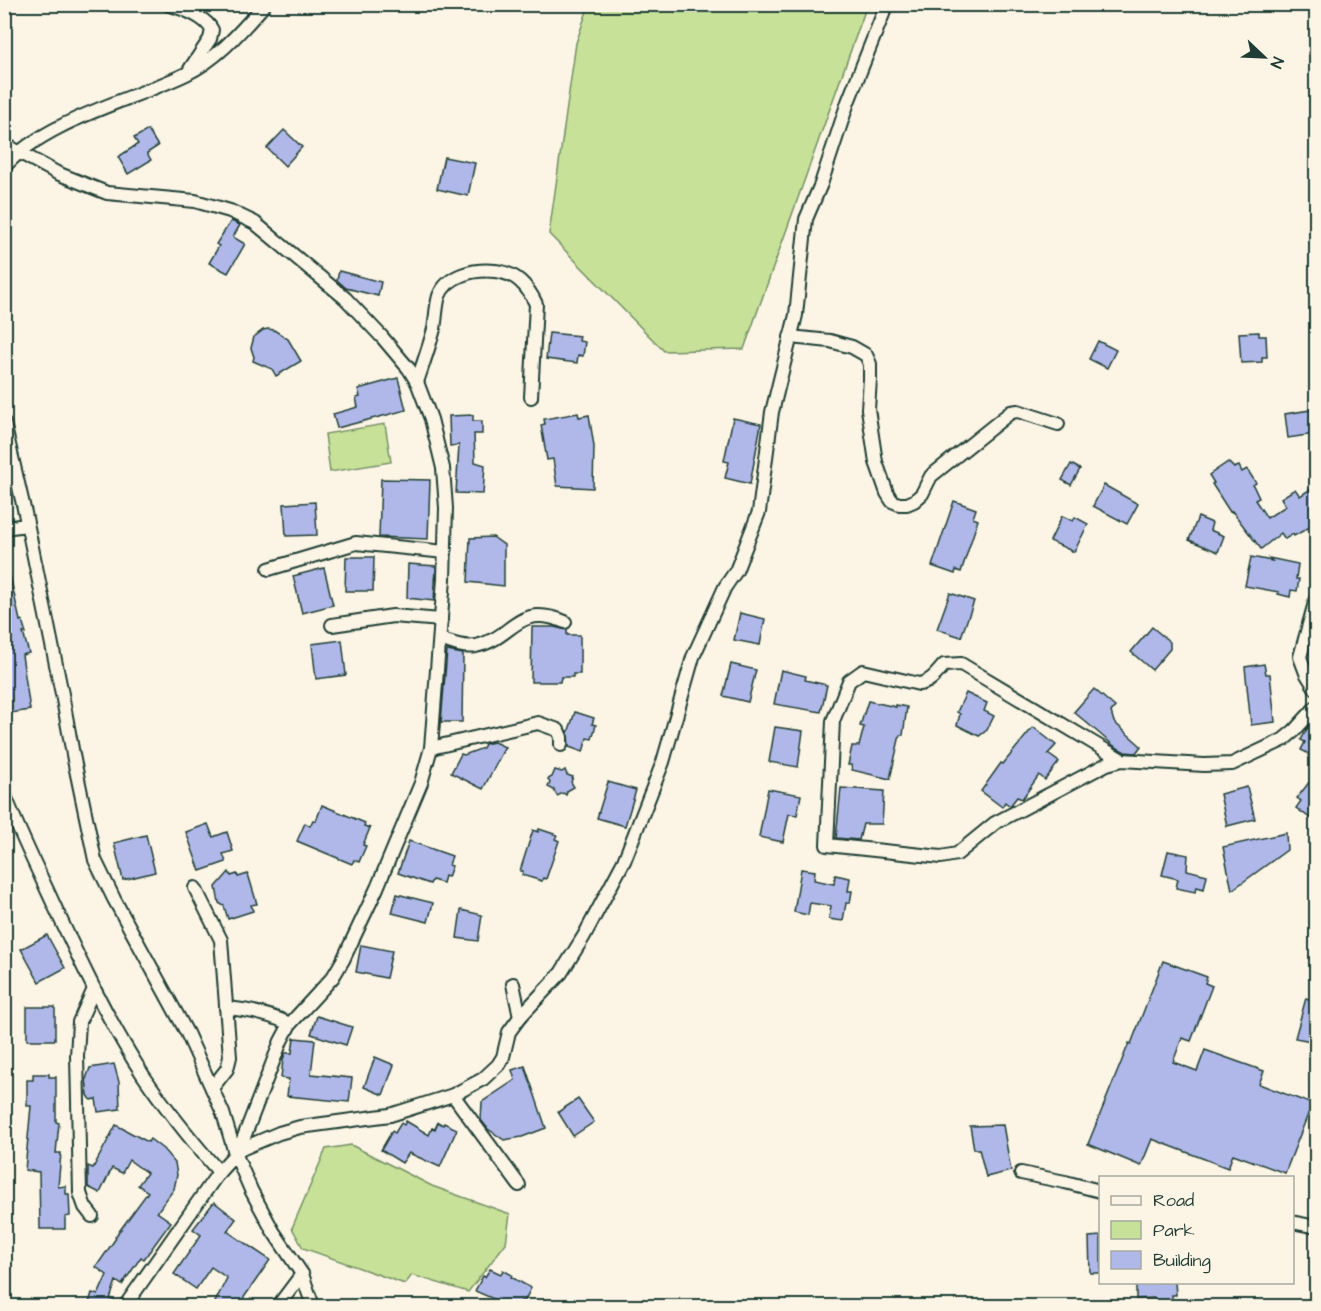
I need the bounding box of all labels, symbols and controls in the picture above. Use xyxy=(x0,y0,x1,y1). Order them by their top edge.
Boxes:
north arrow xyxy=(1234,27,1294,87)
text: N xyxy=(1265,54,1289,71)
legend xyxy=(1099,1176,1294,1284)
text: Road xyxy=(1153,1188,1194,1213)
text: Park xyxy=(1153,1218,1195,1243)
text: Building xyxy=(1153,1248,1211,1274)

